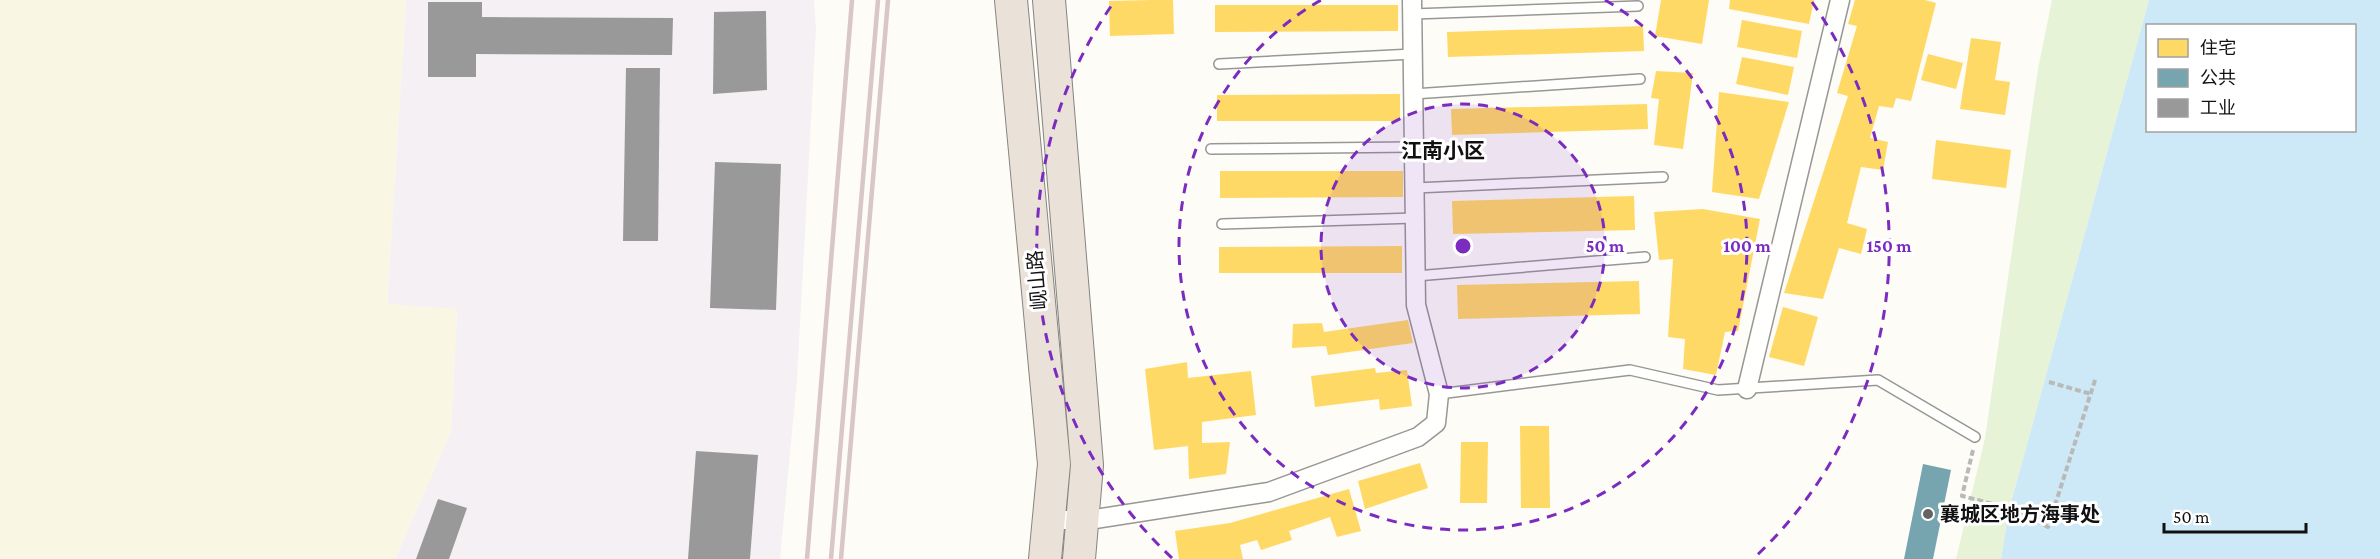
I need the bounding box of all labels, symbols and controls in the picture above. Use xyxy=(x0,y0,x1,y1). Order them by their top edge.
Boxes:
legend xyxy=(2146,24,2356,132)
text: 住宅 xyxy=(2200,38,2236,58)
text: 公共 xyxy=(2200,68,2236,88)
text: 工业 xyxy=(2200,98,2236,118)
district label: 江南小区 xyxy=(1401,139,1485,163)
centre of rings xyxy=(1453,236,1473,256)
text: 50 m xyxy=(1586,236,1625,256)
text: 100 m xyxy=(1723,236,1771,256)
text: 150 m xyxy=(1866,236,1912,256)
street label: 岘山路 xyxy=(1023,249,1051,311)
scale bar xyxy=(2164,496,2306,534)
place label: 襄城区地方海事处 xyxy=(1940,503,2100,525)
marker: 襄城区地方海事处 xyxy=(1921,507,1935,521)
text: 50 m xyxy=(2173,507,2210,527)

